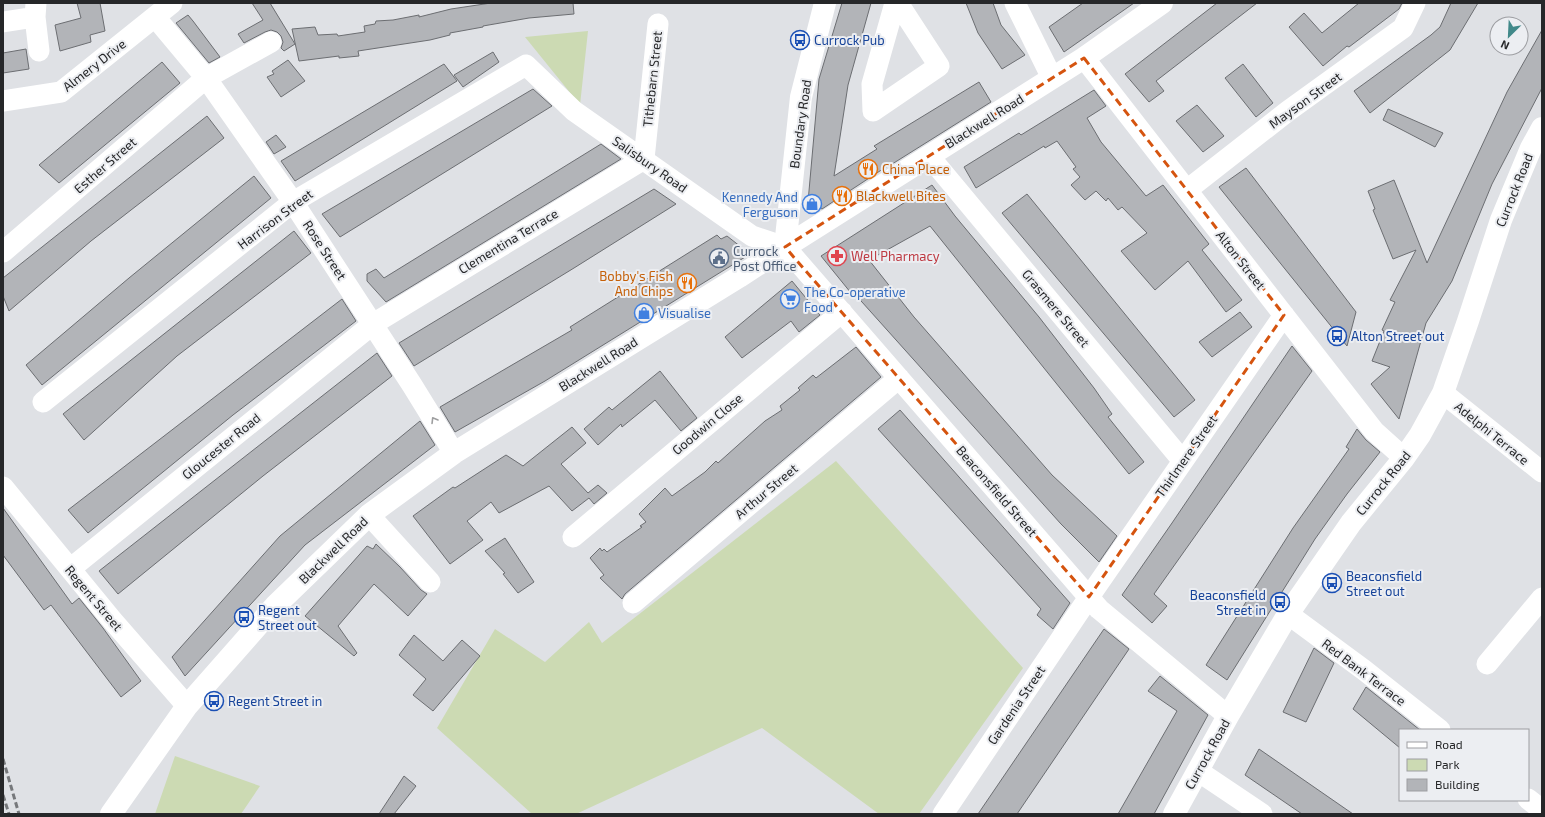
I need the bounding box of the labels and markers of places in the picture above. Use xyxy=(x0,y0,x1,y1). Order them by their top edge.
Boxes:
bus stop icon: Currock Pub xyxy=(789,29,811,51)
place label: Currock Pub xyxy=(814,32,885,48)
restaurant icon: China Place xyxy=(857,158,879,180)
place label: China Place xyxy=(882,161,950,177)
restaurant icon: Blackwell Bites xyxy=(831,185,853,207)
place label: Blackwell Bites xyxy=(856,188,946,204)
place label: Kennedy And Ferguson xyxy=(722,189,798,220)
shop icon: Kennedy And Ferguson xyxy=(801,193,823,215)
place label: Currock Post Office xyxy=(733,243,796,274)
pharmacy icon: Well Pharmacy xyxy=(826,245,848,267)
public building icon: Currock Post Office xyxy=(708,247,730,269)
place label: Well Pharmacy xyxy=(851,248,940,264)
place label: Bobby's Fish And Chips xyxy=(599,268,673,299)
restaurant icon: Bobby's Fish And Chips xyxy=(676,272,698,294)
place label: The Co-operative Food xyxy=(804,284,906,315)
supermarket icon: The Co-operative Food xyxy=(779,288,801,310)
shop icon: Visualise xyxy=(633,302,655,324)
place label: Visualise xyxy=(658,305,711,321)
bus stop icon: Alton Street out xyxy=(1326,325,1348,347)
place label: Alton Street out xyxy=(1351,328,1444,344)
place label: Beaconsfield Street out xyxy=(1346,568,1422,599)
bus stop icon: Beaconsfield Street out xyxy=(1321,572,1343,594)
place label: Beaconsfield Street in xyxy=(1190,587,1266,618)
bus stop icon: Beaconsfield Street in xyxy=(1269,591,1291,613)
place label: Regent Street out xyxy=(258,602,317,633)
bus stop icon: Regent Street out xyxy=(233,606,255,628)
bus stop icon: Regent Street in xyxy=(203,690,225,712)
place label: Regent Street in xyxy=(228,693,322,709)

